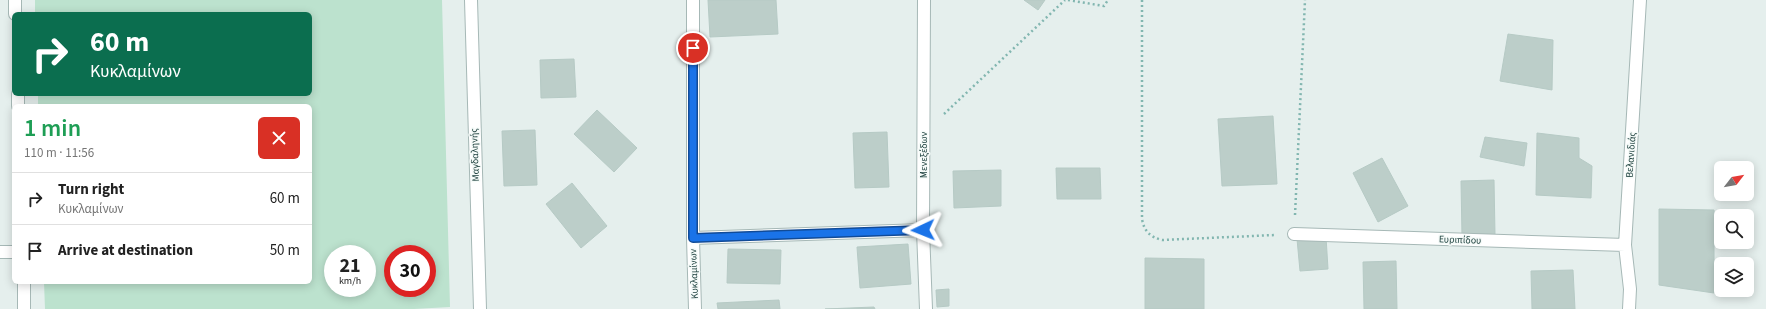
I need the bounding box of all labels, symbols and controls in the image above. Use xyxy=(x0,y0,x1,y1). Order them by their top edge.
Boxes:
text: 60 m xyxy=(90,22,149,62)
icon: right xyxy=(24,28,76,80)
pin xyxy=(676,31,710,65)
icon: arrive xyxy=(682,37,704,59)
text: Κυκλαμίνων xyxy=(90,59,181,84)
text: 1 min xyxy=(24,111,81,146)
button: close xyxy=(258,117,300,159)
street label: Μαγδαληνής xyxy=(467,127,483,182)
street label: Βελανιδιάς xyxy=(1622,131,1640,178)
street label: Μενεξέδων xyxy=(917,132,931,178)
text: 110 m · 11:56 xyxy=(24,144,94,162)
north arrow xyxy=(1714,161,1754,201)
map controls xyxy=(1714,161,1754,297)
text: Turn right xyxy=(58,179,124,200)
icon: right xyxy=(24,188,46,210)
text: 60 m xyxy=(270,188,300,209)
text: Κυκλαμίνων xyxy=(58,200,124,218)
position arrow xyxy=(902,209,944,251)
button: search xyxy=(1714,209,1754,249)
street label: Ευριπίδου xyxy=(1439,232,1481,248)
icon: arrive xyxy=(24,240,46,262)
text: Arrive at destination xyxy=(58,240,193,261)
text: 50 m xyxy=(270,240,300,261)
speed limit sign: 30 xyxy=(384,245,436,297)
street label: Κυκλαμίνων xyxy=(686,248,702,299)
text: 21 xyxy=(339,252,361,280)
button: layers xyxy=(1714,257,1754,297)
text: km/h xyxy=(339,274,361,288)

